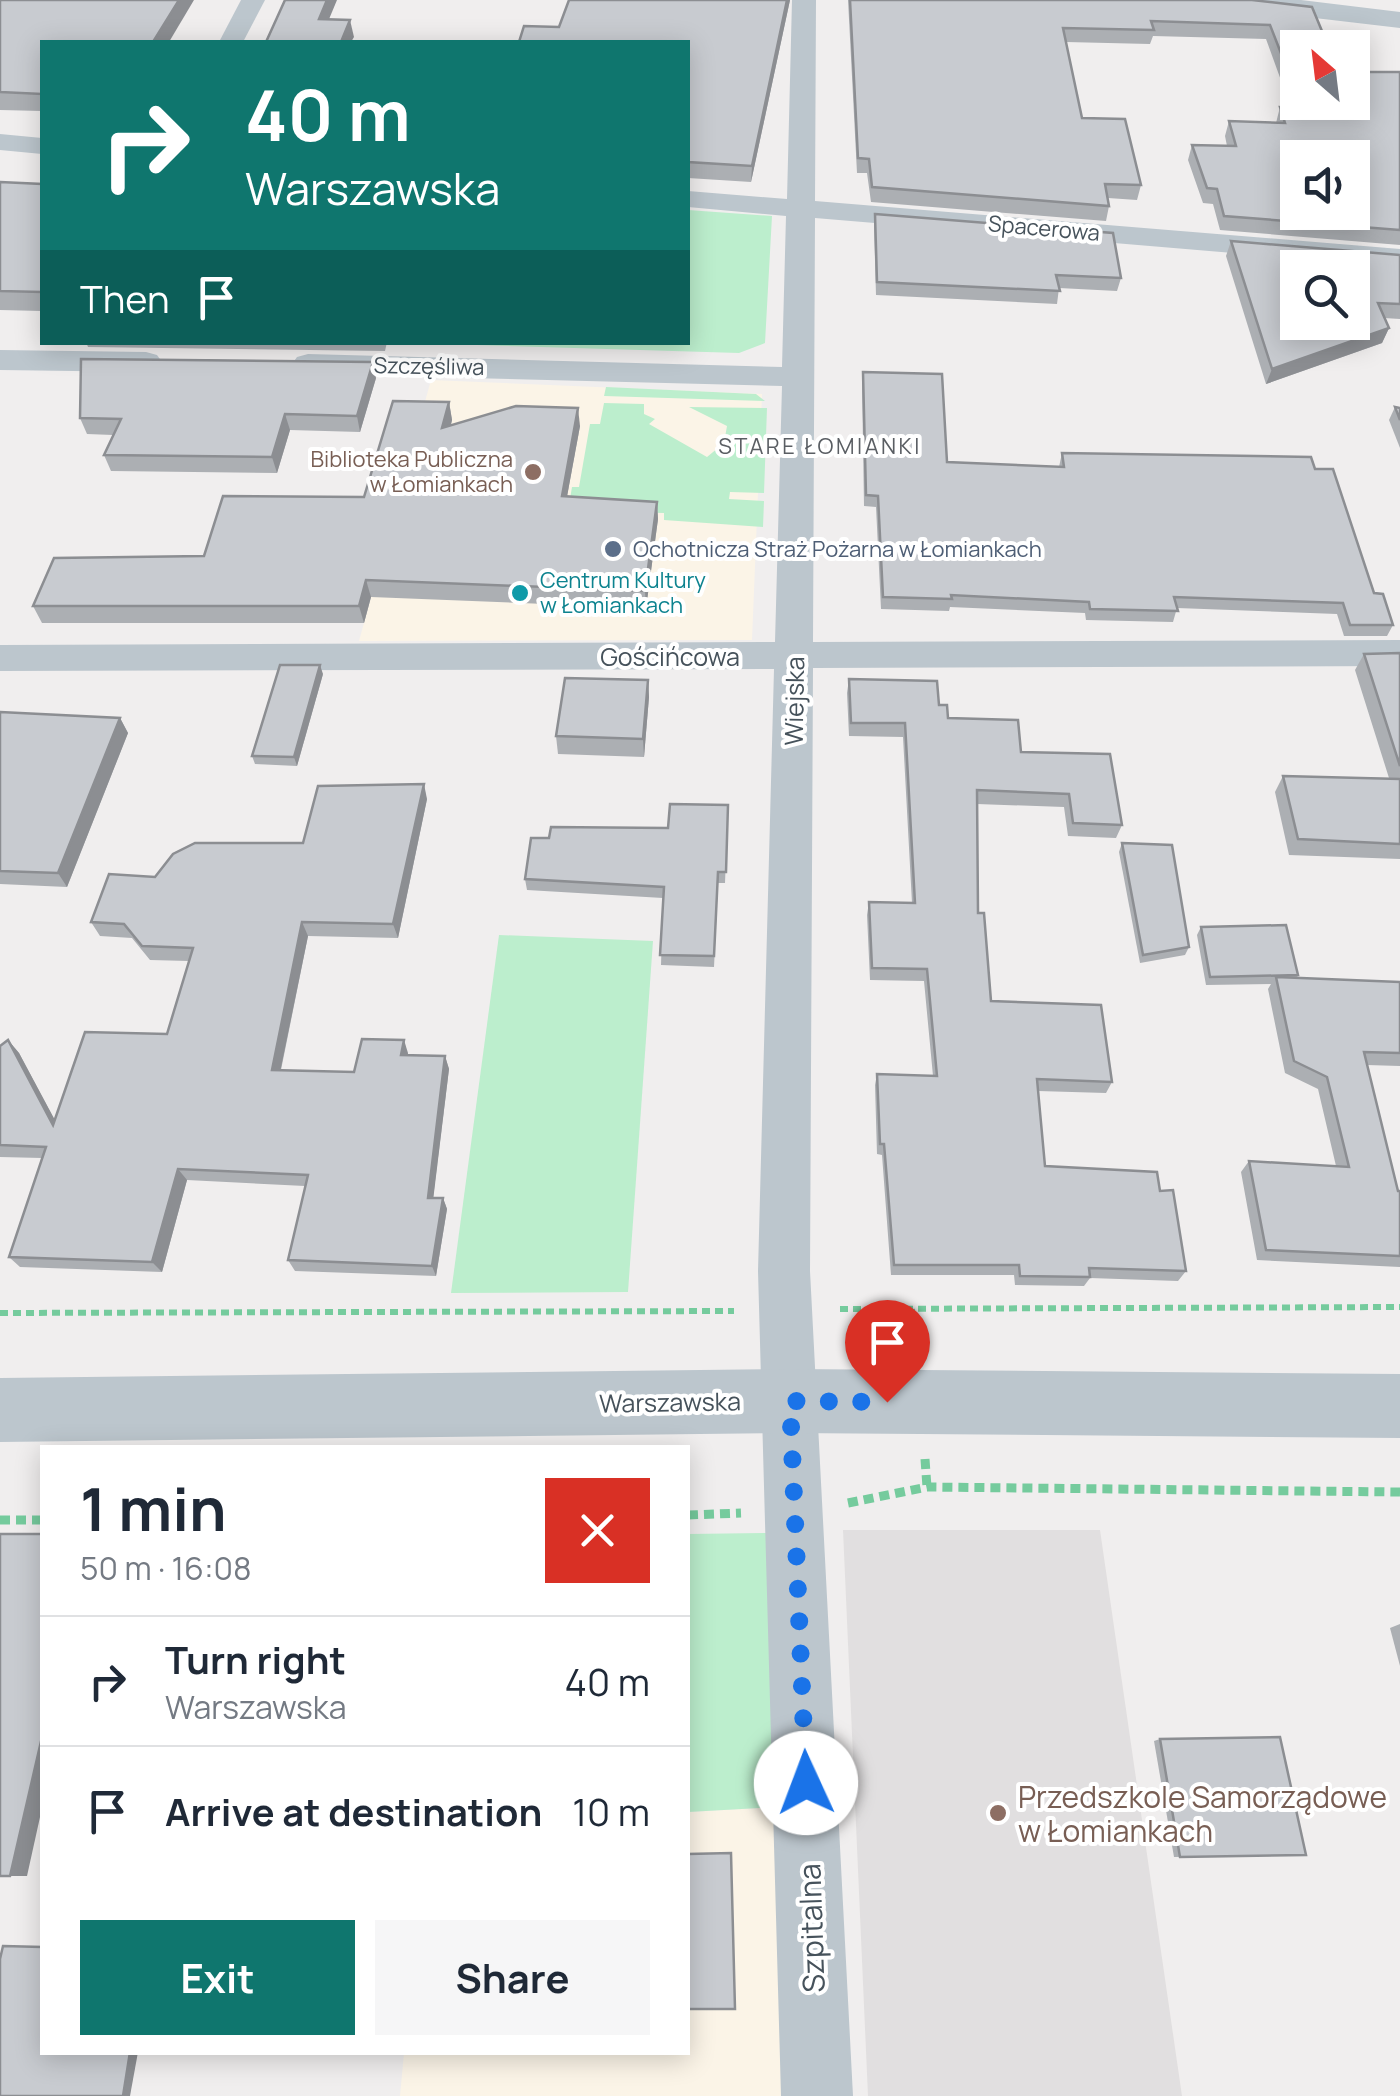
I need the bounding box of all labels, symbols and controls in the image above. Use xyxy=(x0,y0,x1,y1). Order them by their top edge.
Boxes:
north arrow xyxy=(1280,30,1370,120)
map controls xyxy=(1280,30,1370,340)
text: 40 m xyxy=(245,66,411,162)
icon: right xyxy=(80,80,210,210)
button: sound xyxy=(1280,140,1370,230)
text: Warszawska xyxy=(245,157,500,219)
street label: Spacerowa xyxy=(987,208,1101,248)
button: search xyxy=(1280,250,1370,340)
icon: arrive xyxy=(189,270,244,325)
text: Then xyxy=(80,272,169,324)
street label: Szczęśliwa xyxy=(373,350,485,382)
district label: STARE ŁOMIANKI xyxy=(718,431,922,461)
place label: Biblioteka Publiczna w Łomiankach xyxy=(311,444,513,499)
marker: Biblioteka Publiczna w Łomiankach xyxy=(522,461,544,483)
place label: Ochotnicza Straż Pożarna w Łomiankach xyxy=(633,534,1042,564)
marker: Ochotnicza Straż Pożarna w Łomiankach xyxy=(602,538,624,560)
place label: Centrum Kultury w Łomiankach xyxy=(540,565,706,620)
marker: Centrum Kultury w Łomiankach xyxy=(509,582,531,604)
street label: Gościńcowa xyxy=(600,639,740,674)
street label: Wiejska xyxy=(776,656,812,746)
pin xyxy=(845,1300,930,1403)
icon: arrive xyxy=(860,1315,915,1370)
street label: Warszawska xyxy=(599,1383,741,1421)
text: 1 min xyxy=(80,1467,227,1549)
button: close xyxy=(545,1478,650,1583)
text: 50 m · 16:08 xyxy=(80,1546,252,1590)
text: Turn right xyxy=(165,1633,346,1685)
icon: right xyxy=(80,1654,135,1709)
text: 40 m xyxy=(565,1655,650,1707)
text: Warszawska xyxy=(165,1685,346,1729)
position arrow xyxy=(754,1731,858,1835)
place label: Przedszkole Samorządowe w Łomiankach xyxy=(1018,1776,1387,1851)
icon: arrive xyxy=(80,1784,135,1839)
text: Arrive at destination xyxy=(165,1785,542,1837)
text: 10 m xyxy=(572,1785,650,1837)
marker: Przedszkole Samorządowe w Łomiankach xyxy=(987,1802,1009,1824)
street label: Szpitalna xyxy=(788,1863,834,1993)
button: Exit xyxy=(80,1920,355,2035)
button: Share xyxy=(375,1920,650,2035)

